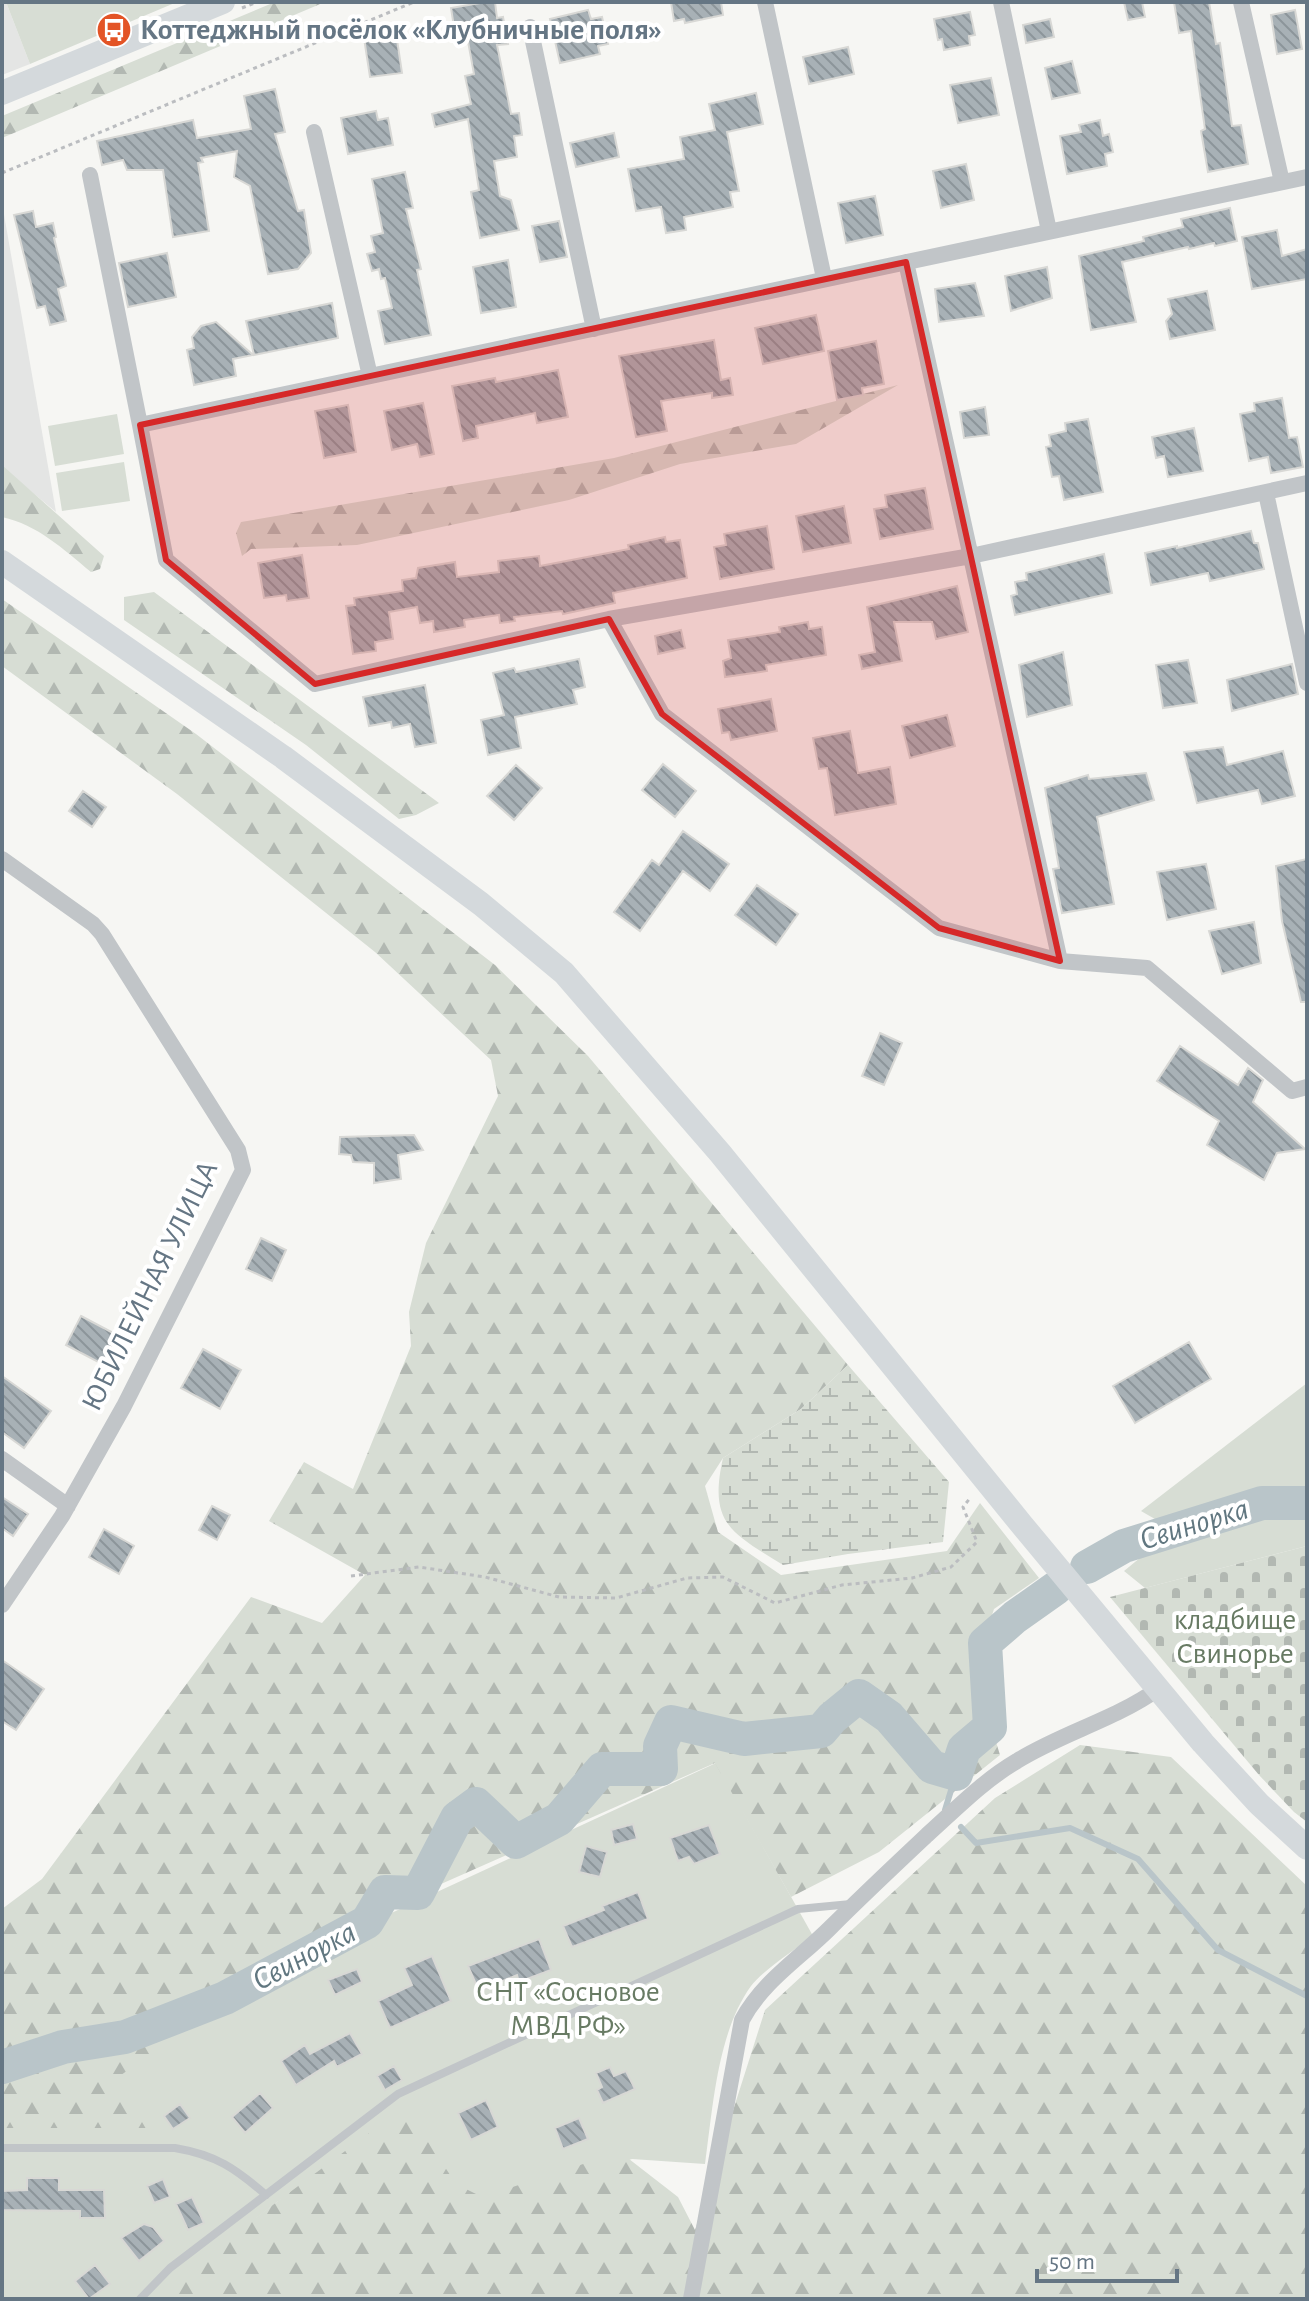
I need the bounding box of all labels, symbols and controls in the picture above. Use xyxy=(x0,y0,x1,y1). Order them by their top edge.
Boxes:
bus stop icon: Коттеджный посёлок «Клубничные поля» xyxy=(95,11,133,49)
place label: Коттеджный посёлок «Клубничные поля» xyxy=(140,15,662,45)
street label: ЮБИЛЕЙНАЯ УЛИЦА xyxy=(76,1156,223,1416)
water label: Свинорка xyxy=(1136,1492,1253,1557)
park label: кладбище Свинорье xyxy=(1174,1605,1296,1669)
water label: Свинорка xyxy=(247,1916,361,1997)
park label: СНТ «Сосновое МВД РФ» xyxy=(476,1977,660,2041)
scale bar xyxy=(1037,2233,1177,2283)
text: 50 m xyxy=(1049,2250,1095,2274)

